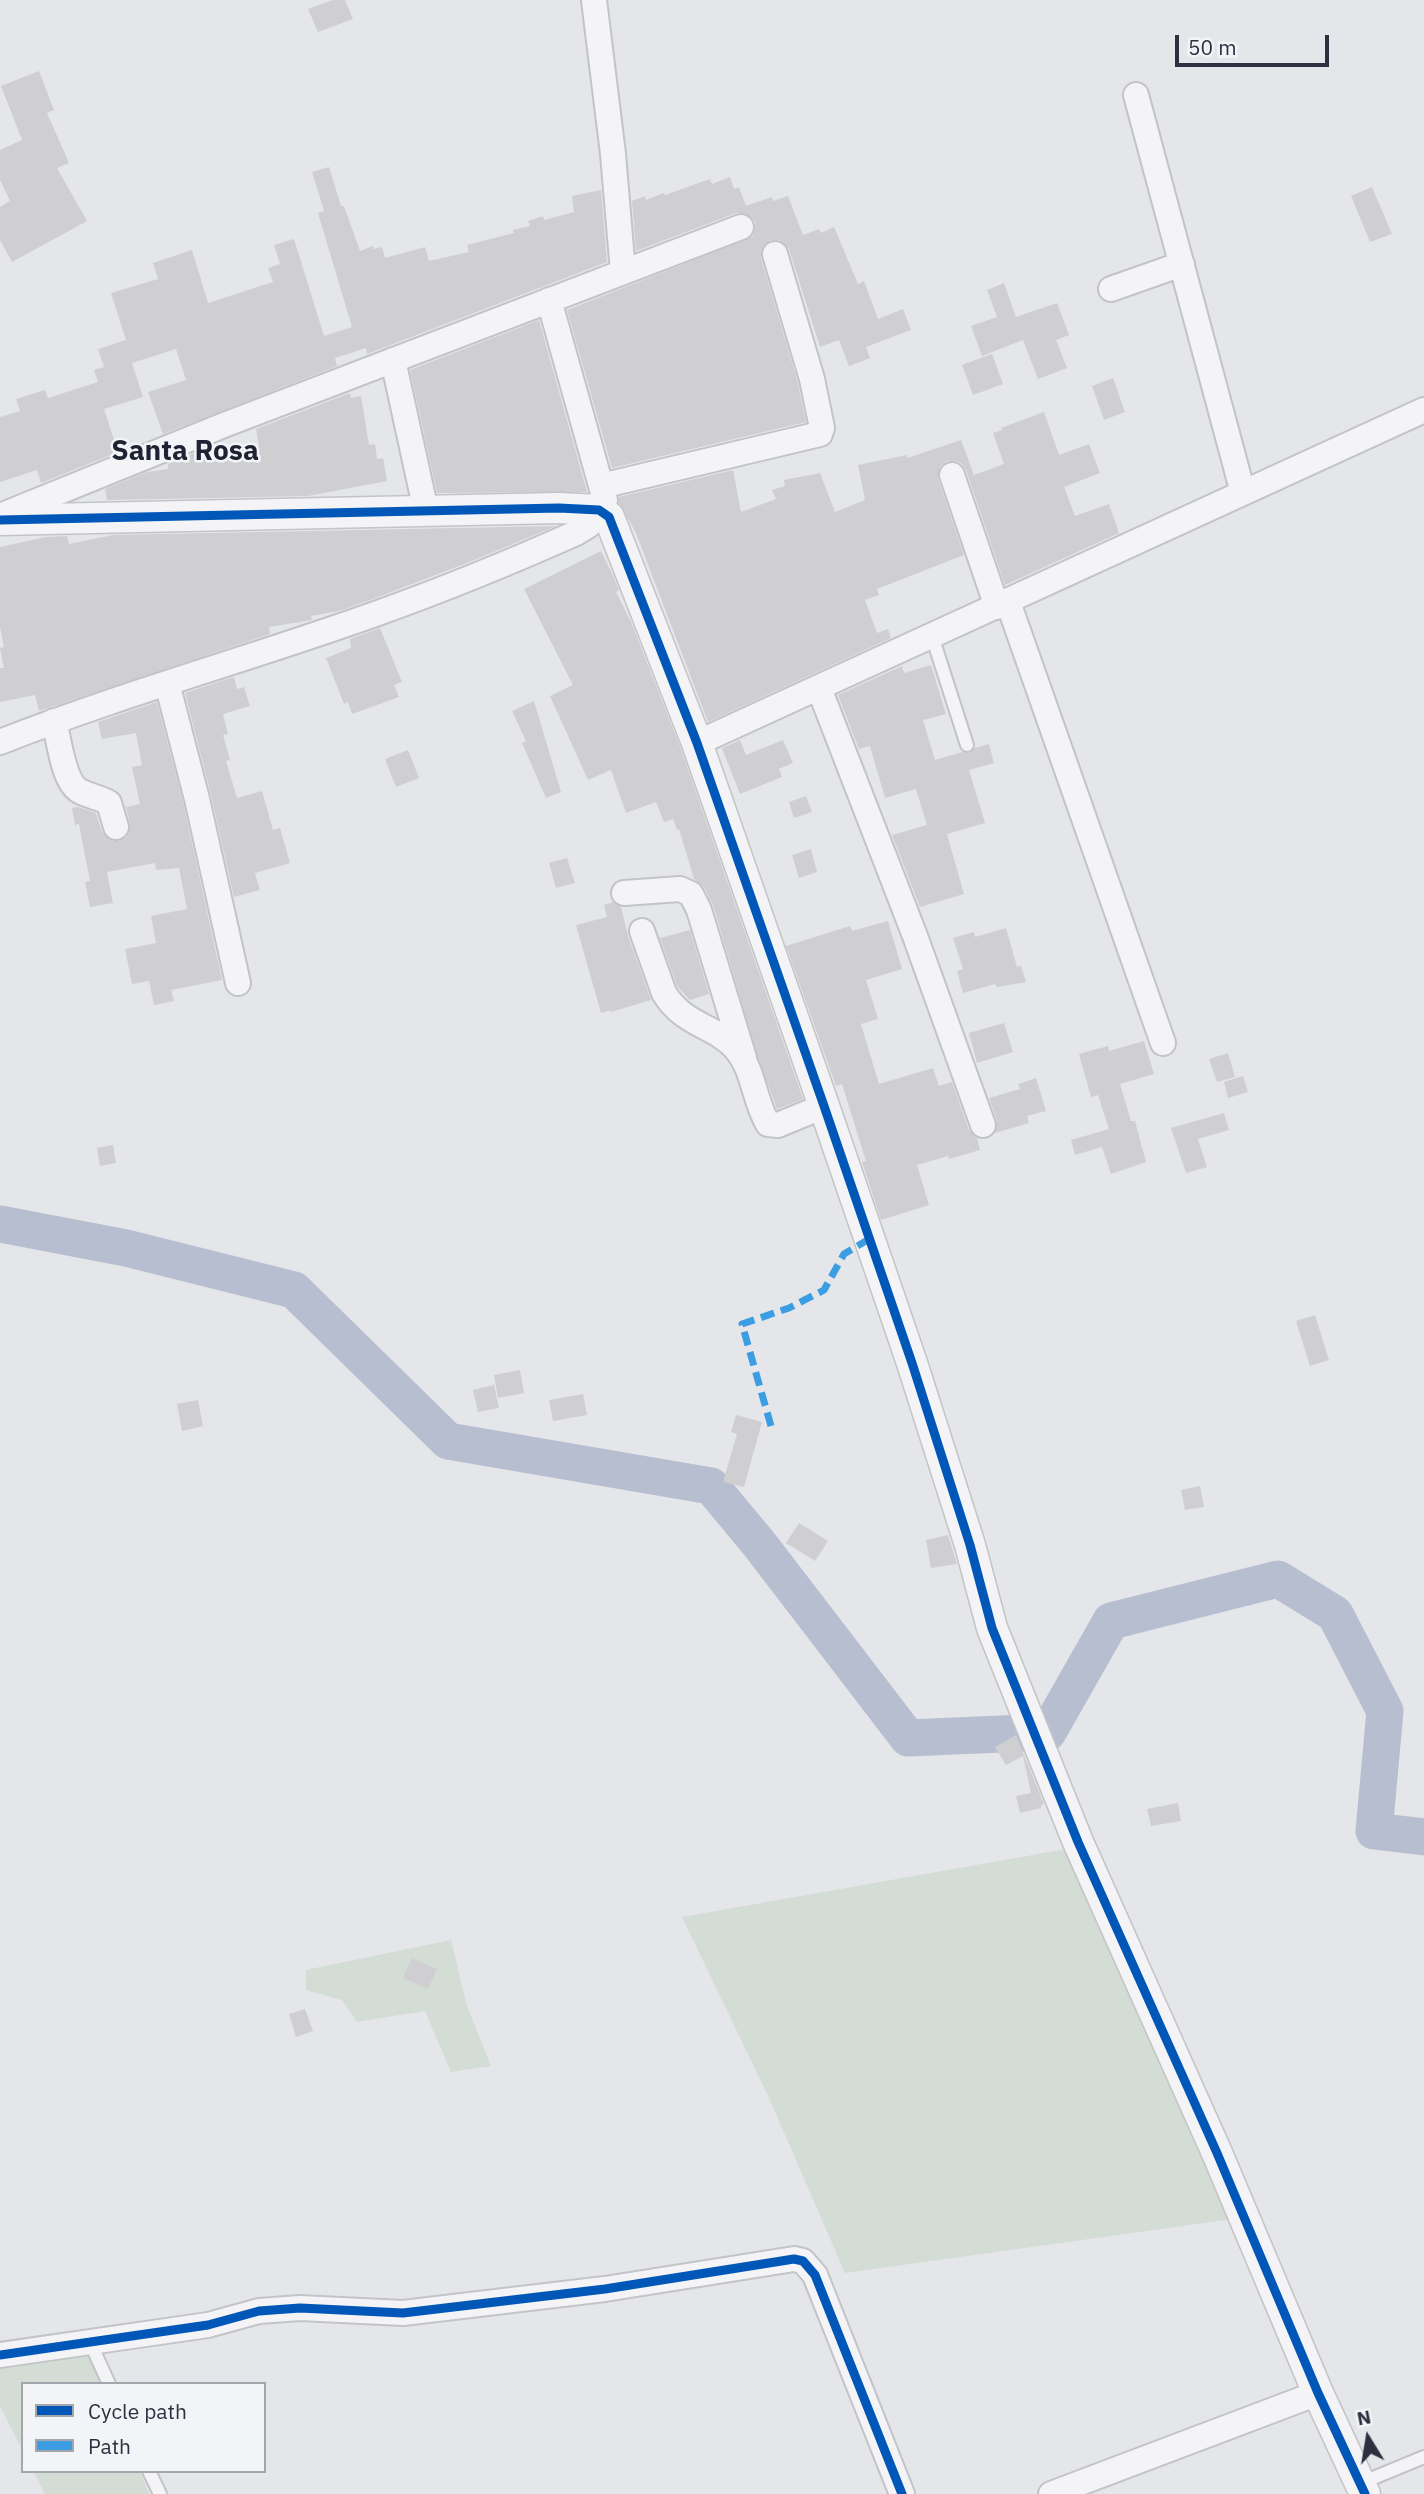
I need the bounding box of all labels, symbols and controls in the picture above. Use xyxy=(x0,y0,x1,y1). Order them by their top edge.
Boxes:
scale bar xyxy=(1179,21,1333,65)
text: 50 m xyxy=(1188,33,1237,61)
district label: Santa Rosa xyxy=(111,435,259,469)
legend xyxy=(21,2382,266,2473)
text: Cycle path xyxy=(88,2397,187,2425)
north arrow xyxy=(1333,2403,1403,2473)
text: N xyxy=(1355,2404,1373,2430)
text: Path xyxy=(88,2432,131,2460)

